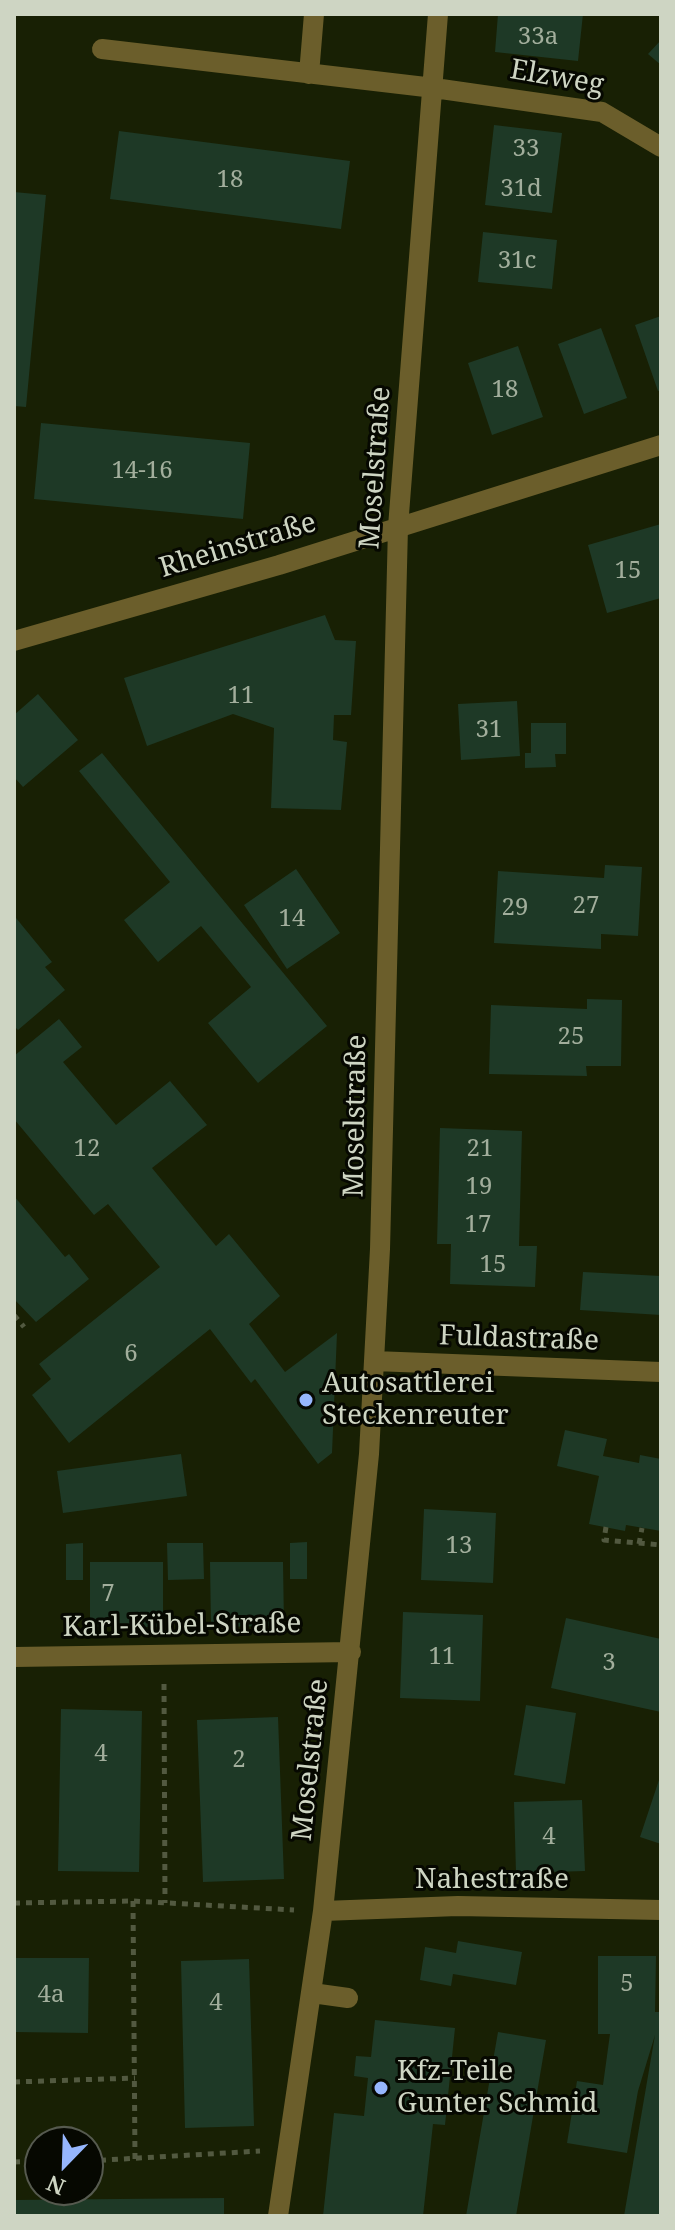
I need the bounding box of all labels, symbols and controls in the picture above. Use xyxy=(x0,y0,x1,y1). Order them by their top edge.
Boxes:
house number: 33a xyxy=(518,23,558,51)
street label: Elzweg xyxy=(507,53,607,103)
house number: 33 xyxy=(513,135,539,163)
house number: 18 xyxy=(217,166,243,194)
house number: 31d xyxy=(500,175,542,203)
house number: 31c xyxy=(498,247,536,275)
house number: 18 xyxy=(492,376,518,404)
street label: Moselstraße xyxy=(354,386,398,550)
house number: 14-16 xyxy=(111,457,173,485)
street label: Rheinstraße xyxy=(156,506,320,586)
house number: 15 xyxy=(615,557,641,585)
house number: 11 xyxy=(228,682,254,710)
house number: 31 xyxy=(476,716,502,744)
house number: 27 xyxy=(573,892,599,920)
house number: 29 xyxy=(502,894,528,922)
house number: 14 xyxy=(279,905,305,933)
house number: 25 xyxy=(558,1023,584,1051)
street label: Moselstraße xyxy=(338,1034,374,1198)
house number: 12 xyxy=(74,1135,100,1163)
house number: 21 xyxy=(467,1135,493,1163)
house number: 19 xyxy=(466,1173,492,1201)
house number: 17 xyxy=(465,1211,491,1239)
house number: 15 xyxy=(480,1251,506,1279)
street label: Fuldastraße xyxy=(439,1319,599,1359)
house number: 6 xyxy=(124,1340,138,1368)
place label: Autosattlerei Steckenreuter xyxy=(322,1367,509,1433)
marker: Autosattlerei Steckenreuter xyxy=(297,1391,315,1409)
house number: 13 xyxy=(446,1532,472,1560)
house number: 7 xyxy=(101,1580,115,1608)
street label: Karl-Kübel-Straße xyxy=(62,1607,302,1645)
house number: 11 xyxy=(429,1643,455,1671)
house number: 3 xyxy=(602,1649,616,1677)
street label: Moselstraße xyxy=(286,1677,336,1843)
house number: 4 xyxy=(94,1740,108,1768)
house number: 2 xyxy=(232,1746,246,1774)
house number: 4 xyxy=(542,1823,556,1851)
street label: Nahestraße xyxy=(415,1863,569,1897)
house number: 5 xyxy=(620,1970,634,1998)
house number: 4a xyxy=(38,1981,64,2009)
house number: 4 xyxy=(209,1989,223,2017)
place label: Kfz-Teile Gunter Schmid xyxy=(397,2055,598,2121)
marker: Kfz-Teile Gunter Schmid xyxy=(372,2079,390,2097)
north arrow xyxy=(24,2126,104,2206)
text: N xyxy=(42,2169,69,2203)

